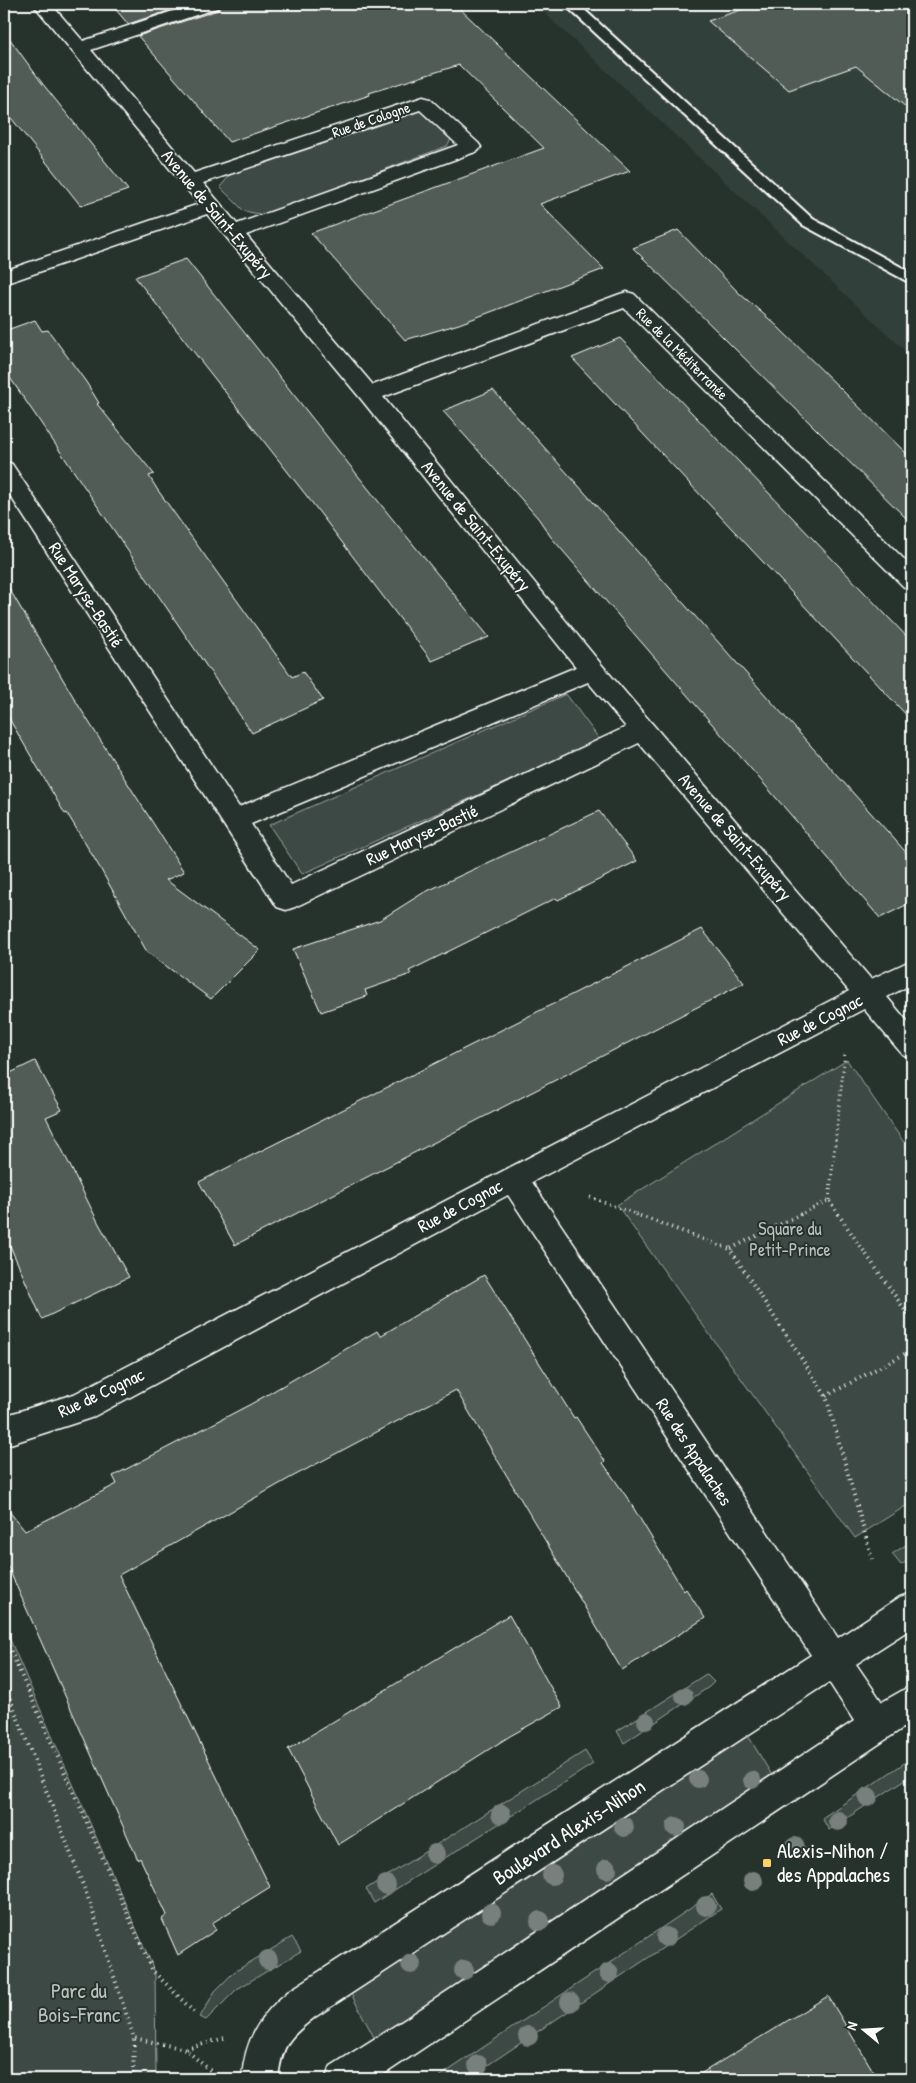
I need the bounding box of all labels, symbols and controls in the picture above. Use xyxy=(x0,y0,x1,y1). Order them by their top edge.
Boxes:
street label: Rue de Cologne xyxy=(329,96,413,143)
street label: Avenue de Saint-Exupéry xyxy=(156,144,279,284)
street label: Rue de la Méditerranée xyxy=(632,303,733,404)
street label: Avenue de Saint-Exupéry xyxy=(416,455,537,597)
street label: Rue Maryse-Bastié xyxy=(43,537,130,652)
street label: Avenue de Saint-Exupéry xyxy=(673,767,798,906)
street label: Rue Maryse-Bastié xyxy=(362,798,482,871)
street label: Rue de Cognac xyxy=(773,987,867,1052)
street label: Rue de Cognac xyxy=(413,1173,506,1238)
park label: Square du Petit-Prince xyxy=(749,1216,831,1262)
street label: Rue de Cognac xyxy=(54,1362,148,1423)
street label: Rue des Appalaches xyxy=(650,1393,739,1510)
street label: Boulevard Alexis-Nihon xyxy=(487,1771,651,1892)
place label: Alexis-Nihon / des Appalaches xyxy=(777,1836,890,1889)
marker: Alexis-Nihon / des Appalaches xyxy=(761,1857,773,1869)
park label: Parc du Bois-Franc xyxy=(38,1976,121,2029)
north arrow xyxy=(838,2006,888,2056)
text: N xyxy=(841,2019,862,2032)

